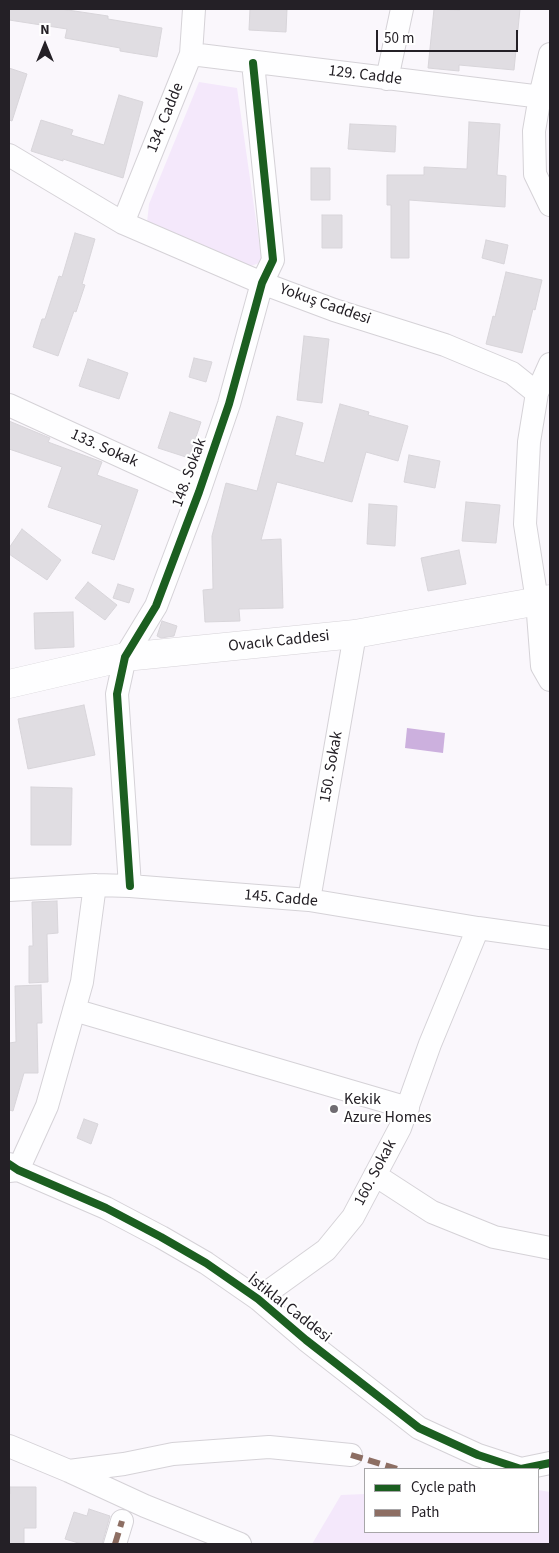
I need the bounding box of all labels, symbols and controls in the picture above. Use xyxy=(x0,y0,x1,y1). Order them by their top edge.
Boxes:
north arrow xyxy=(20,20,70,70)
text: N xyxy=(40,20,50,40)
scale bar xyxy=(379,20,522,52)
text: 50 m xyxy=(384,28,414,49)
street label: 129. Cadde xyxy=(327,62,403,90)
street label: 134. Cadde xyxy=(143,80,189,156)
street label: Yokuş Caddesi xyxy=(277,280,373,330)
street label: 133. Sokak xyxy=(67,426,141,472)
street label: 148. Sokak xyxy=(169,436,211,510)
street label: Ovacık Caddesi xyxy=(227,627,331,657)
street label: 150. Sokak xyxy=(316,730,348,804)
street label: 145. Cadde xyxy=(243,886,319,912)
place label: Kekik Azure Homes xyxy=(344,1090,432,1128)
marker: Kekik Azure Homes xyxy=(328,1103,340,1115)
street label: 160. Sokak xyxy=(351,1137,401,1209)
street label: İstiklal Caddesi xyxy=(243,1270,335,1348)
legend xyxy=(364,1468,539,1533)
text: Cycle path xyxy=(411,1477,476,1498)
text: Path xyxy=(411,1502,439,1523)

